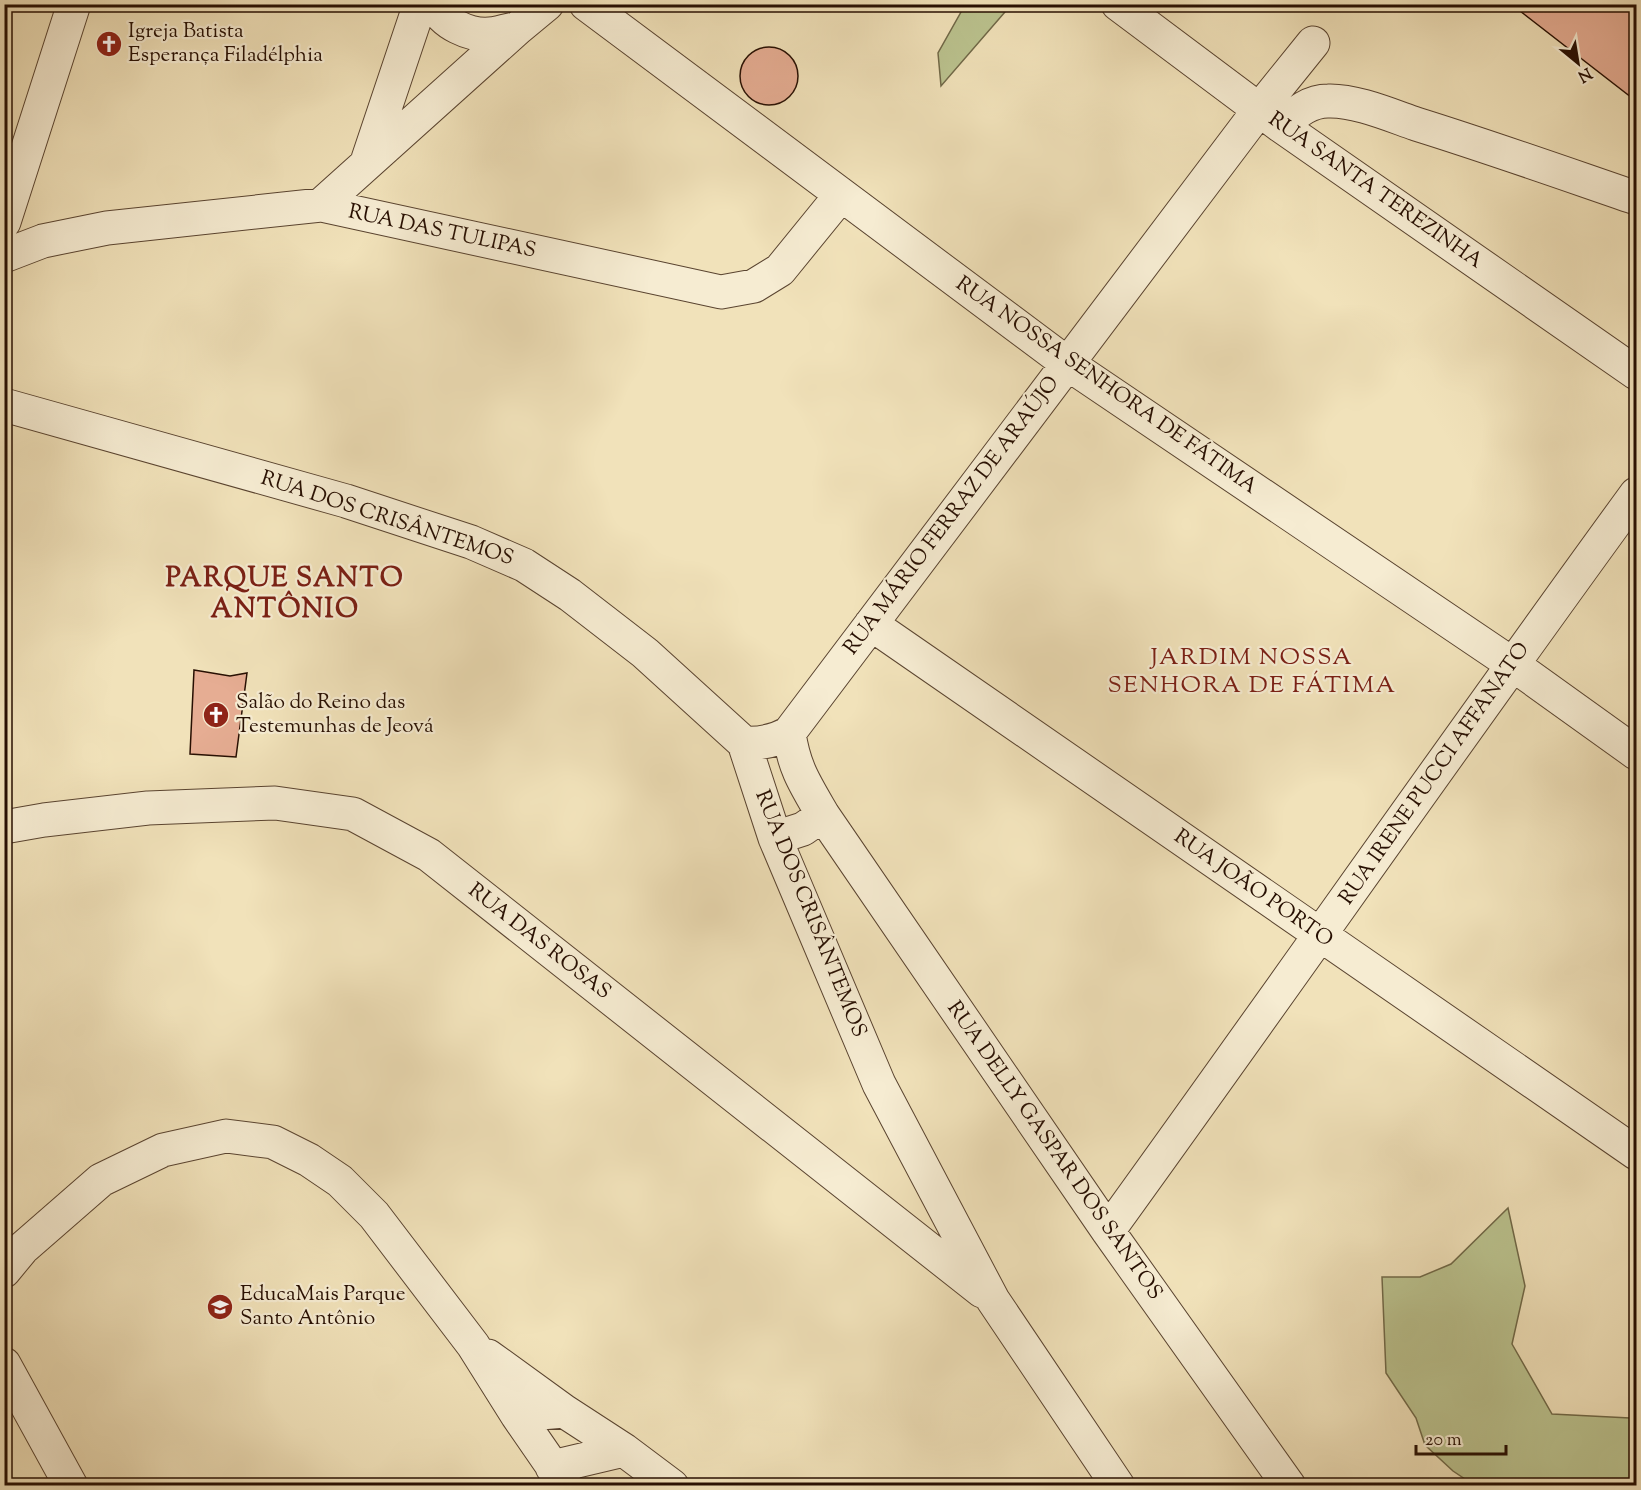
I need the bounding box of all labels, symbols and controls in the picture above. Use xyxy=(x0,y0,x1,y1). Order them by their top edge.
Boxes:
place label: Igreja Batista Esperança Filadélphia xyxy=(128,17,323,71)
church icon: Igreja Batista Esperança Filadélphia xyxy=(94,29,124,59)
north arrow xyxy=(1548,33,1608,93)
text: N xyxy=(1573,61,1596,87)
street label: RUA SANTA TEREZINHA xyxy=(1262,105,1488,277)
street label: RUA DAS TULIPAS xyxy=(345,197,539,267)
street label: RUA NOSSA SENHORA DE FÁTIMA xyxy=(949,270,1263,502)
street label: RUA MÁRIO FERRAZ DE ARAÚJO xyxy=(837,370,1067,662)
street label: RUA DOS CRISÂNTEMOS xyxy=(257,464,517,574)
district label: PARQUE SANTO ANTÔNIO xyxy=(166,560,404,630)
street label: RUA IRENE PUCCI AFFANATO xyxy=(1333,637,1537,911)
district label: JARDIM NOSSA SENHORA DE FÁTIMA xyxy=(1108,641,1396,703)
place label: Salão do Reino das Testemunhas de Jeová xyxy=(236,688,434,742)
church icon: Salão do Reino das Testemunhas de Jeová xyxy=(201,700,231,730)
street label: RUA DOS CRISÂNTEMOS xyxy=(747,786,873,1042)
street label: RUA JOÃO PORTO xyxy=(1167,823,1339,955)
street label: RUA DAS ROSAS xyxy=(461,877,617,1007)
street label: RUA DELLY GASPAR DOS SANTOS xyxy=(939,996,1169,1306)
place label: EducaMais Parque Santo Antônio xyxy=(240,1280,406,1334)
school or university icon: EducaMais Parque Santo Antônio xyxy=(205,1292,235,1322)
scale bar xyxy=(1416,1418,1506,1456)
text: 20 m xyxy=(1425,1428,1462,1454)

